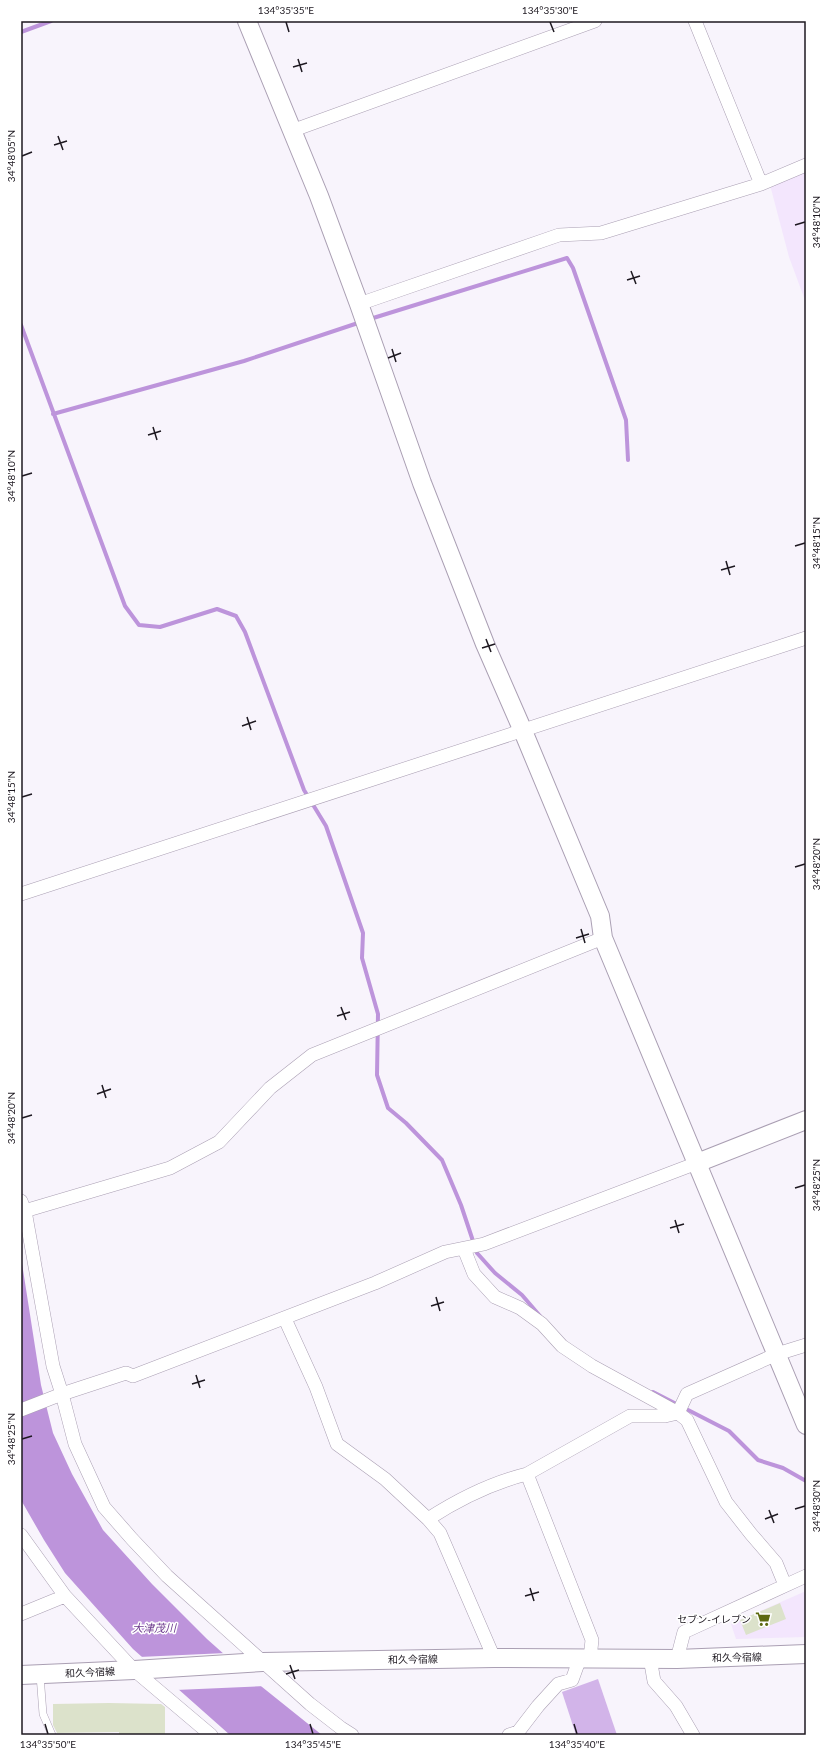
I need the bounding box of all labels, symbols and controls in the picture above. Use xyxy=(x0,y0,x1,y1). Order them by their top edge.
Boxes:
text: 134°35'35"E xyxy=(258,4,314,16)
text: 134°35'30"E xyxy=(522,4,578,16)
text: 34°48'05"N xyxy=(5,130,17,182)
text: 34°48'10"N xyxy=(810,196,822,248)
text: 34°48'10"N xyxy=(5,450,17,502)
text: 34°48'15"N xyxy=(810,517,822,569)
text: 34°48'15"N xyxy=(5,771,17,823)
text: 34°48'20"N xyxy=(810,838,822,890)
text: 34°48'20"N xyxy=(5,1092,17,1144)
text: 34°48'25"N xyxy=(810,1159,822,1211)
text: 34°48'25"N xyxy=(5,1413,17,1465)
text: 34°48'30"N xyxy=(810,1480,822,1532)
supermarket icon: セブン-イレブン xyxy=(754,1610,772,1628)
place label: セブン-イレブン xyxy=(677,1613,751,1625)
water label: 大津茂川 xyxy=(132,1621,177,1634)
street label: 和久今宿線 xyxy=(712,1651,762,1663)
street label: 和久今宿線 xyxy=(388,1653,438,1665)
street label: 和久今宿線 xyxy=(65,1665,115,1679)
text: 134°35'50"E xyxy=(20,1738,76,1750)
text: 134°35'45"E xyxy=(285,1738,341,1750)
text: 134°35'40"E xyxy=(549,1738,605,1750)

